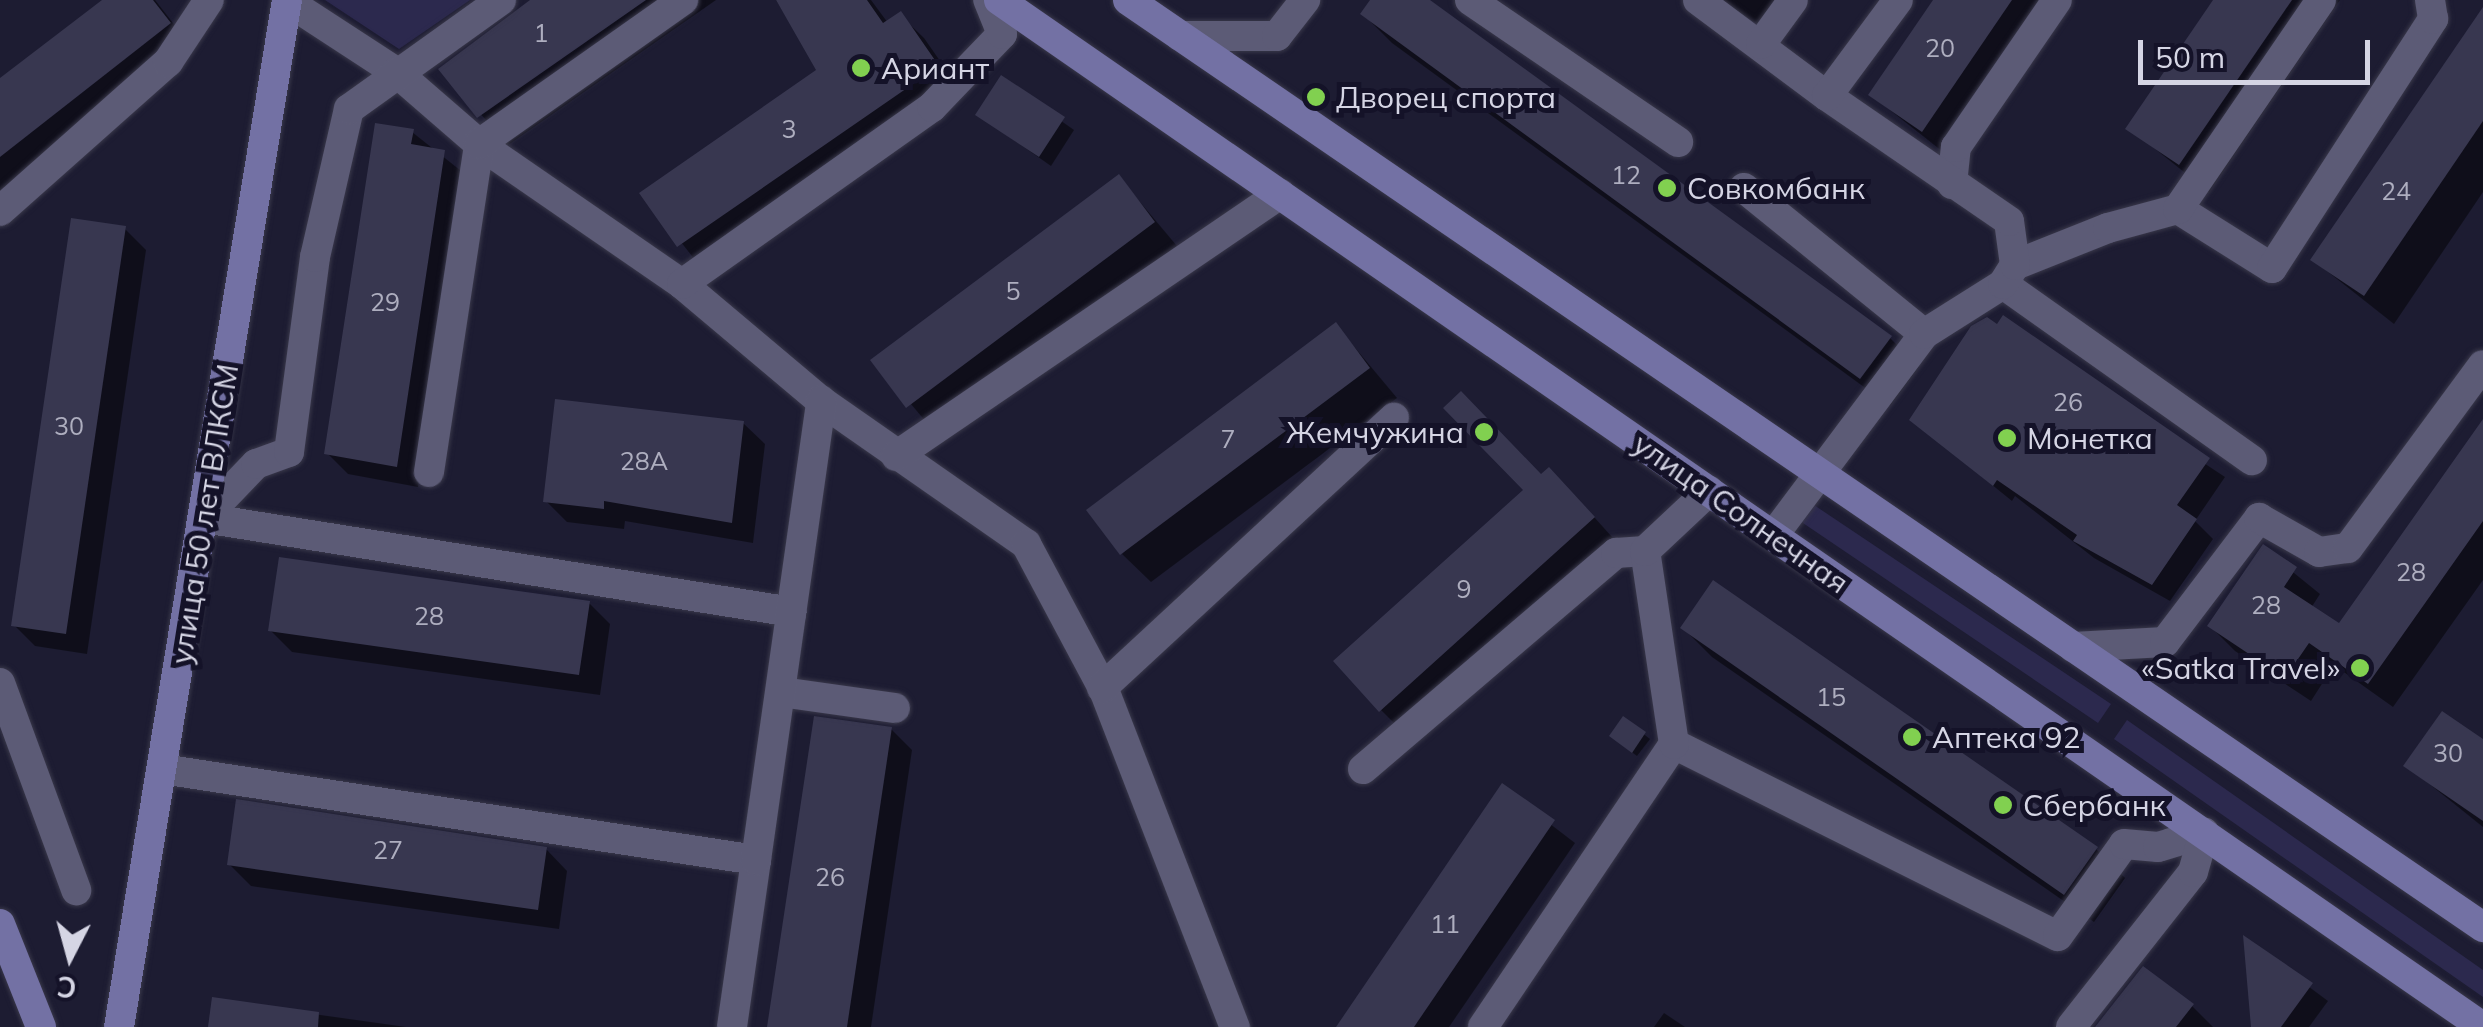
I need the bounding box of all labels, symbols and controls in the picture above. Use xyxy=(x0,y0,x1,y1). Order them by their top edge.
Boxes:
house number: 1 xyxy=(534,18,548,48)
scale bar xyxy=(2143,20,2376,82)
house number: 20 xyxy=(1925,33,1955,63)
text: 50 m xyxy=(2155,38,2225,76)
place label: Ариант xyxy=(881,50,989,86)
marker: Ариант xyxy=(850,57,872,79)
place label: Дворец спорта xyxy=(1336,79,1556,115)
marker: Дворец спорта xyxy=(1305,86,1327,108)
house number: 3 xyxy=(782,114,796,144)
house number: 12 xyxy=(1611,160,1641,190)
place label: Совкомбанк xyxy=(1687,170,1865,206)
house number: 24 xyxy=(2381,176,2411,206)
marker: Совкомбанк xyxy=(1656,177,1678,199)
house number: 5 xyxy=(1006,276,1020,306)
house number: 29 xyxy=(370,287,400,317)
street label: улица 50 лет ВЛКСМ xyxy=(162,361,246,667)
house number: 26 xyxy=(2053,387,2083,417)
house number: 30 xyxy=(54,411,84,441)
place label: Жемчужина xyxy=(1286,414,1464,450)
place label: Монетка xyxy=(2027,420,2153,456)
marker: Жемчужина xyxy=(1473,421,1495,443)
house number: 7 xyxy=(1221,424,1235,454)
street label: улица Солнечная xyxy=(1626,425,1856,601)
marker: Монетка xyxy=(1996,427,2018,449)
house number: 28А xyxy=(620,446,668,476)
house number: 28 xyxy=(2396,557,2426,587)
house number: 9 xyxy=(1457,574,1471,604)
house number: 28 xyxy=(2251,590,2281,620)
house number: 28 xyxy=(414,601,444,631)
place label: «Satka Travel» xyxy=(2141,650,2340,686)
marker: «Satka Travel» xyxy=(2349,657,2371,679)
house number: 15 xyxy=(1816,682,1846,712)
place label: Аптека 92 xyxy=(1932,719,2080,755)
marker: Аптека 92 xyxy=(1901,726,1923,748)
house number: 30 xyxy=(2433,738,2463,768)
place label: Сбербанк xyxy=(2023,787,2166,823)
marker: Сбербанк xyxy=(1992,794,2014,816)
house number: 27 xyxy=(373,835,403,865)
house number: 26 xyxy=(815,862,845,892)
north arrow xyxy=(20,907,120,1007)
house number: 11 xyxy=(1430,909,1460,939)
text: С xyxy=(55,969,78,1006)

